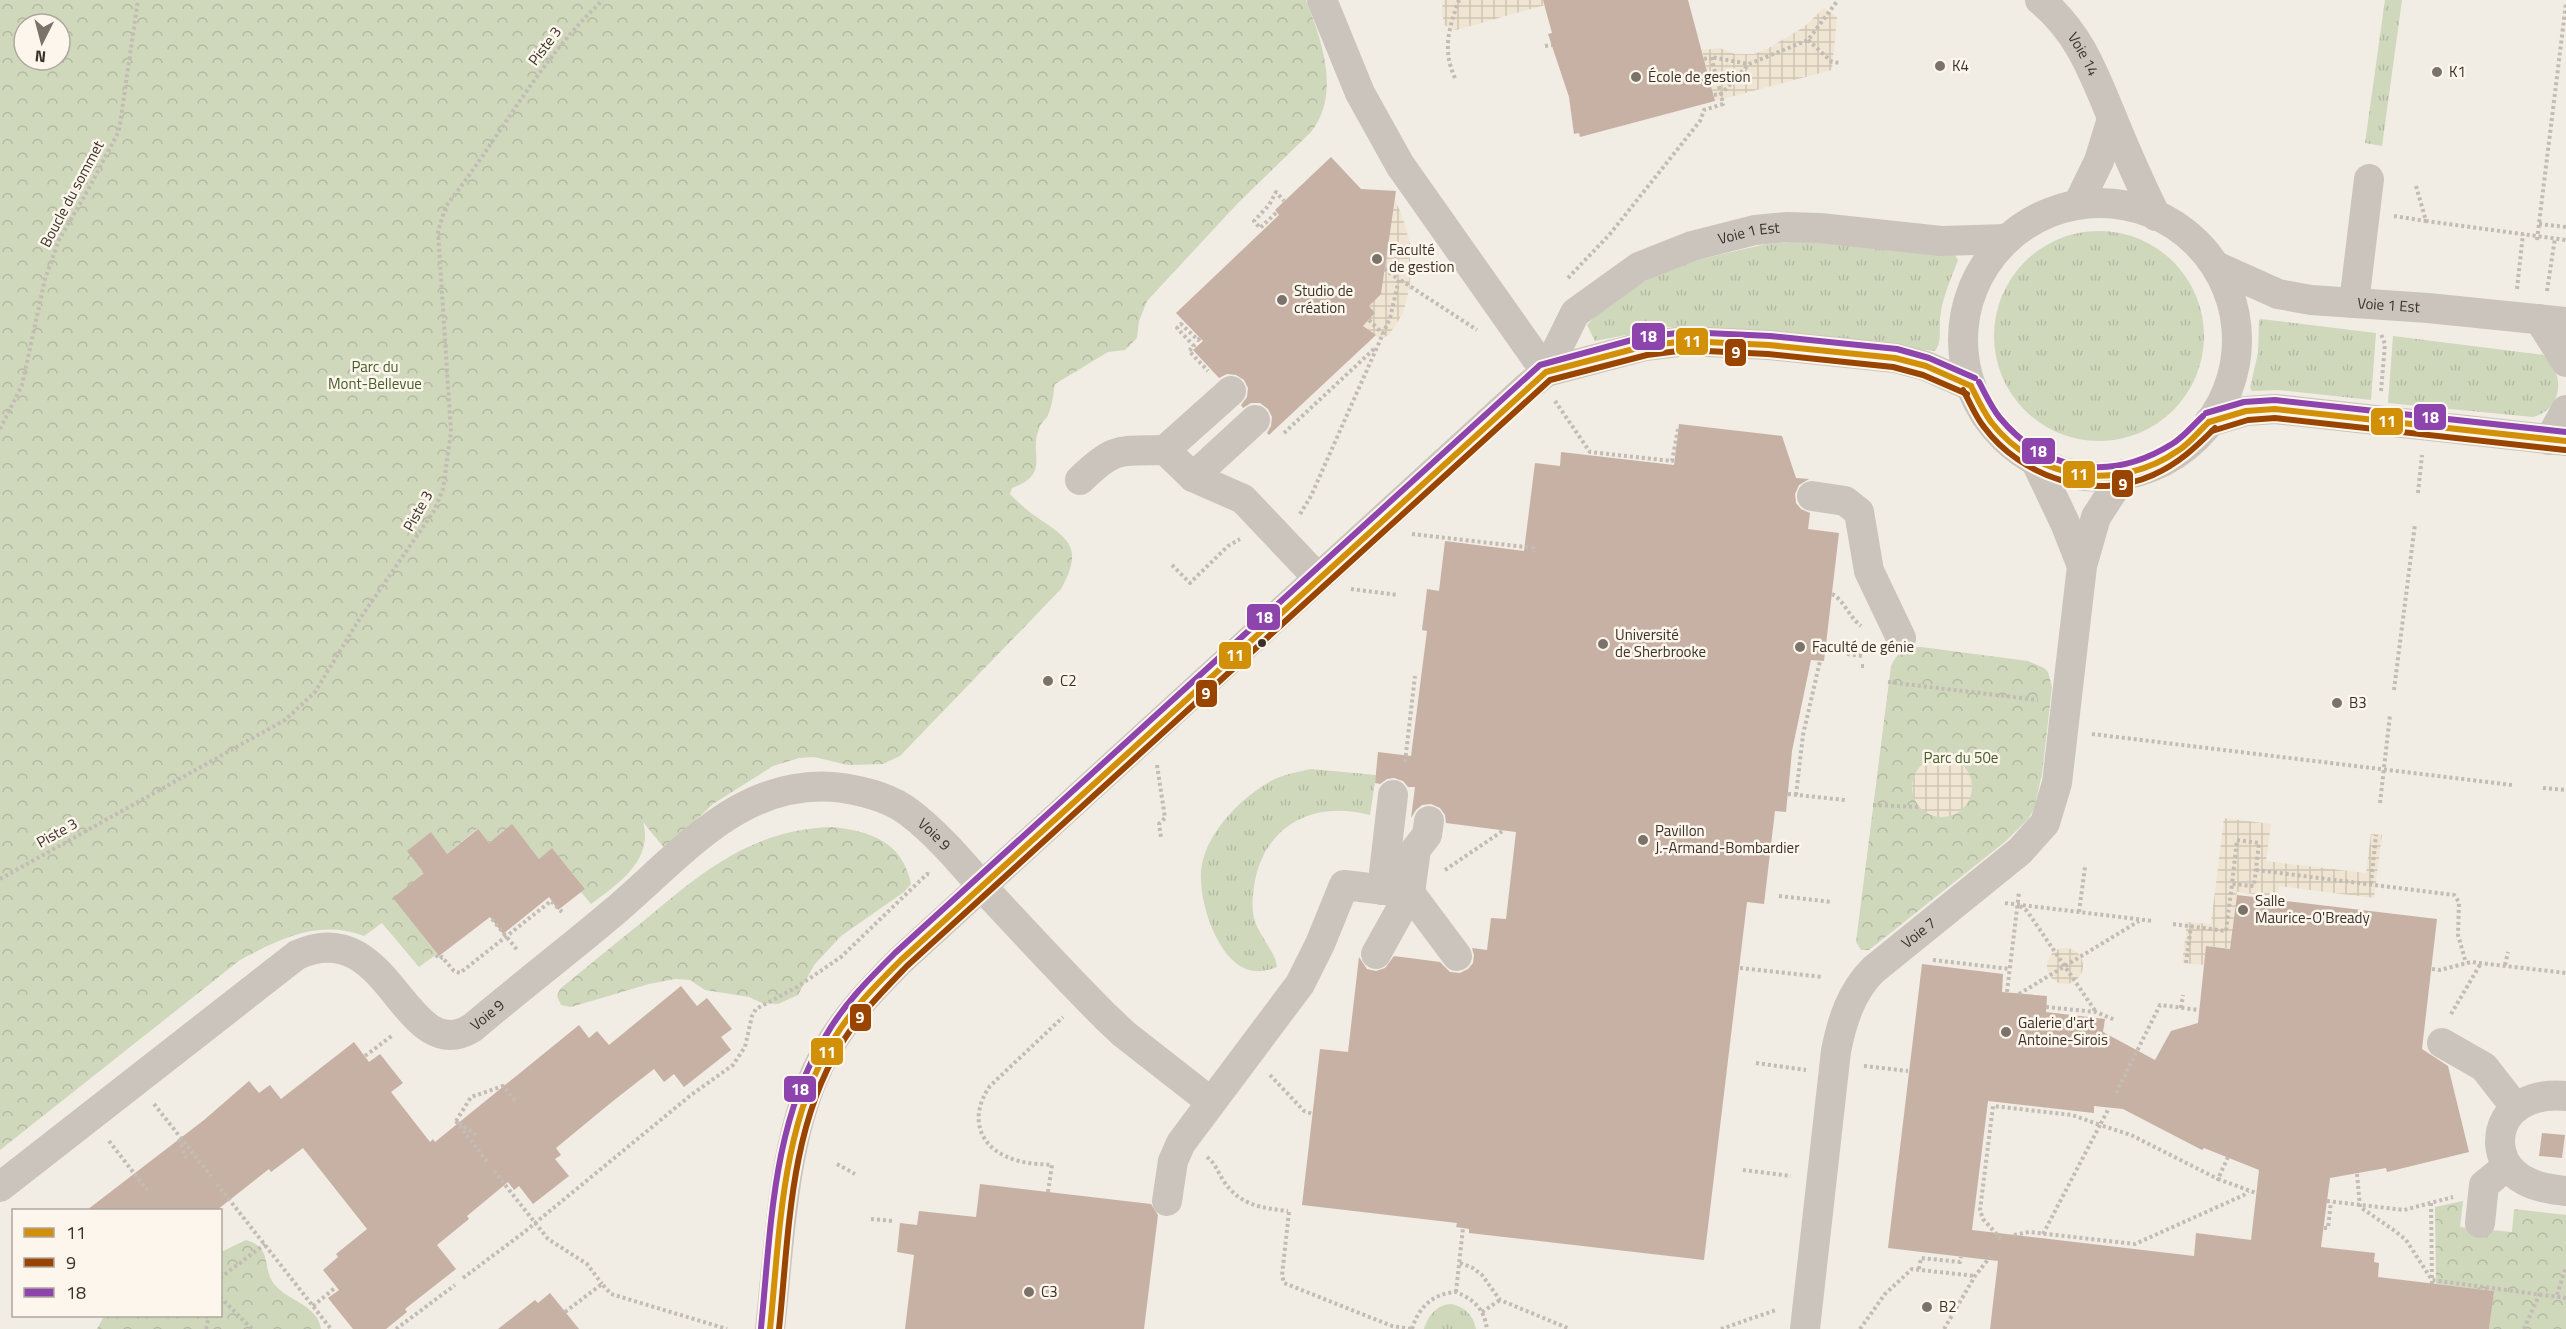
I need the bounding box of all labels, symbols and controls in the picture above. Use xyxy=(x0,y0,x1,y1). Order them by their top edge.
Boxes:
north arrow xyxy=(12,12,72,72)
street label: Piste 3 xyxy=(522,21,567,70)
street label: Voie 14 xyxy=(2062,27,2105,80)
text: N xyxy=(34,44,47,69)
place label: K4 xyxy=(1952,54,1969,77)
marker: K4 xyxy=(1933,59,1947,73)
place label: K1 xyxy=(2449,60,2466,83)
place label: École de gestion xyxy=(1648,65,1750,88)
marker: K1 xyxy=(2430,65,2444,79)
marker: École de gestion xyxy=(1629,70,1643,84)
street label: Boucle du sommet xyxy=(34,136,110,251)
street label: Voie 1 Est xyxy=(1715,216,1781,250)
place label: Faculté de gestion xyxy=(1389,238,1455,278)
marker: Faculté de gestion xyxy=(1370,252,1384,266)
place label: Studio de création xyxy=(1294,279,1353,319)
street label: Voie 1 Est xyxy=(2356,291,2421,318)
marker: Studio de création xyxy=(1275,293,1289,307)
line badge: 18 xyxy=(1631,322,1666,351)
text: 18 xyxy=(1639,324,1657,348)
line badge: 11 xyxy=(1675,327,1709,356)
text: 11 xyxy=(1683,329,1701,353)
line badge: 9 xyxy=(1724,338,1747,367)
text: 9 xyxy=(1732,340,1741,364)
park label: Parc du Mont-Bellevue xyxy=(328,355,422,395)
line badge: 18 xyxy=(2413,403,2447,431)
text: 18 xyxy=(2421,405,2439,429)
line badge: 11 xyxy=(2370,407,2404,436)
text: 11 xyxy=(2378,409,2396,433)
line badge: 18 xyxy=(2021,437,2056,465)
text: 18 xyxy=(2029,439,2047,463)
line badge: 11 xyxy=(2062,460,2096,489)
text: 11 xyxy=(2070,462,2088,486)
line badge: 9 xyxy=(2111,469,2134,498)
text: 9 xyxy=(2119,472,2128,496)
street label: Piste 3 xyxy=(397,486,438,535)
line badge: 18 xyxy=(1246,603,1281,631)
text: 18 xyxy=(1255,605,1273,629)
place label: Université de Sherbrooke xyxy=(1615,623,1706,663)
place label: Faculté de génie xyxy=(1812,635,1914,658)
unlabelled marker xyxy=(1256,637,1268,649)
marker: Université de Sherbrooke xyxy=(1596,637,1610,651)
marker: Faculté de génie xyxy=(1793,640,1807,654)
line badge: 11 xyxy=(1218,641,1252,670)
text: 11 xyxy=(1226,643,1244,667)
place label: C2 xyxy=(1060,669,1077,692)
marker: C2 xyxy=(1041,674,1055,688)
line badge: 9 xyxy=(1195,679,1218,708)
text: 9 xyxy=(1202,681,1211,705)
place label: B3 xyxy=(2349,691,2367,714)
marker: B3 xyxy=(2330,696,2344,710)
park label: Parc du 50e xyxy=(1924,746,1998,769)
street label: Piste 3 xyxy=(32,812,81,853)
street label: Voie 9 xyxy=(913,812,957,856)
place label: Pavillon J.-Armand-Bombardier xyxy=(1655,819,1799,859)
marker: Pavillon J.-Armand-Bombardier xyxy=(1636,833,1650,847)
place label: Salle Maurice-O'Bready xyxy=(2255,889,2370,929)
marker: Salle Maurice-O'Bready xyxy=(2236,903,2250,917)
street label: Voie 7 xyxy=(1896,911,1941,954)
street label: Voie 9 xyxy=(465,993,509,1036)
line badge: 9 xyxy=(849,1003,872,1032)
text: 9 xyxy=(856,1005,865,1029)
place label: Galerie d'art Antoine-Sirois xyxy=(2018,1011,2108,1051)
marker: Galerie d'art Antoine-Sirois xyxy=(1999,1025,2013,1039)
line badge: 11 xyxy=(810,1037,844,1066)
text: 11 xyxy=(818,1040,836,1064)
line badge: 18 xyxy=(783,1075,817,1103)
text: 18 xyxy=(791,1077,809,1101)
legend xyxy=(12,1209,222,1317)
text: 11 xyxy=(66,1219,86,1246)
text: 9 xyxy=(66,1249,76,1276)
text: 18 xyxy=(66,1279,86,1306)
place label: C3 xyxy=(1041,1280,1058,1303)
marker: C3 xyxy=(1022,1285,1036,1299)
place label: B2 xyxy=(1939,1295,1957,1318)
marker: B2 xyxy=(1920,1300,1934,1314)

